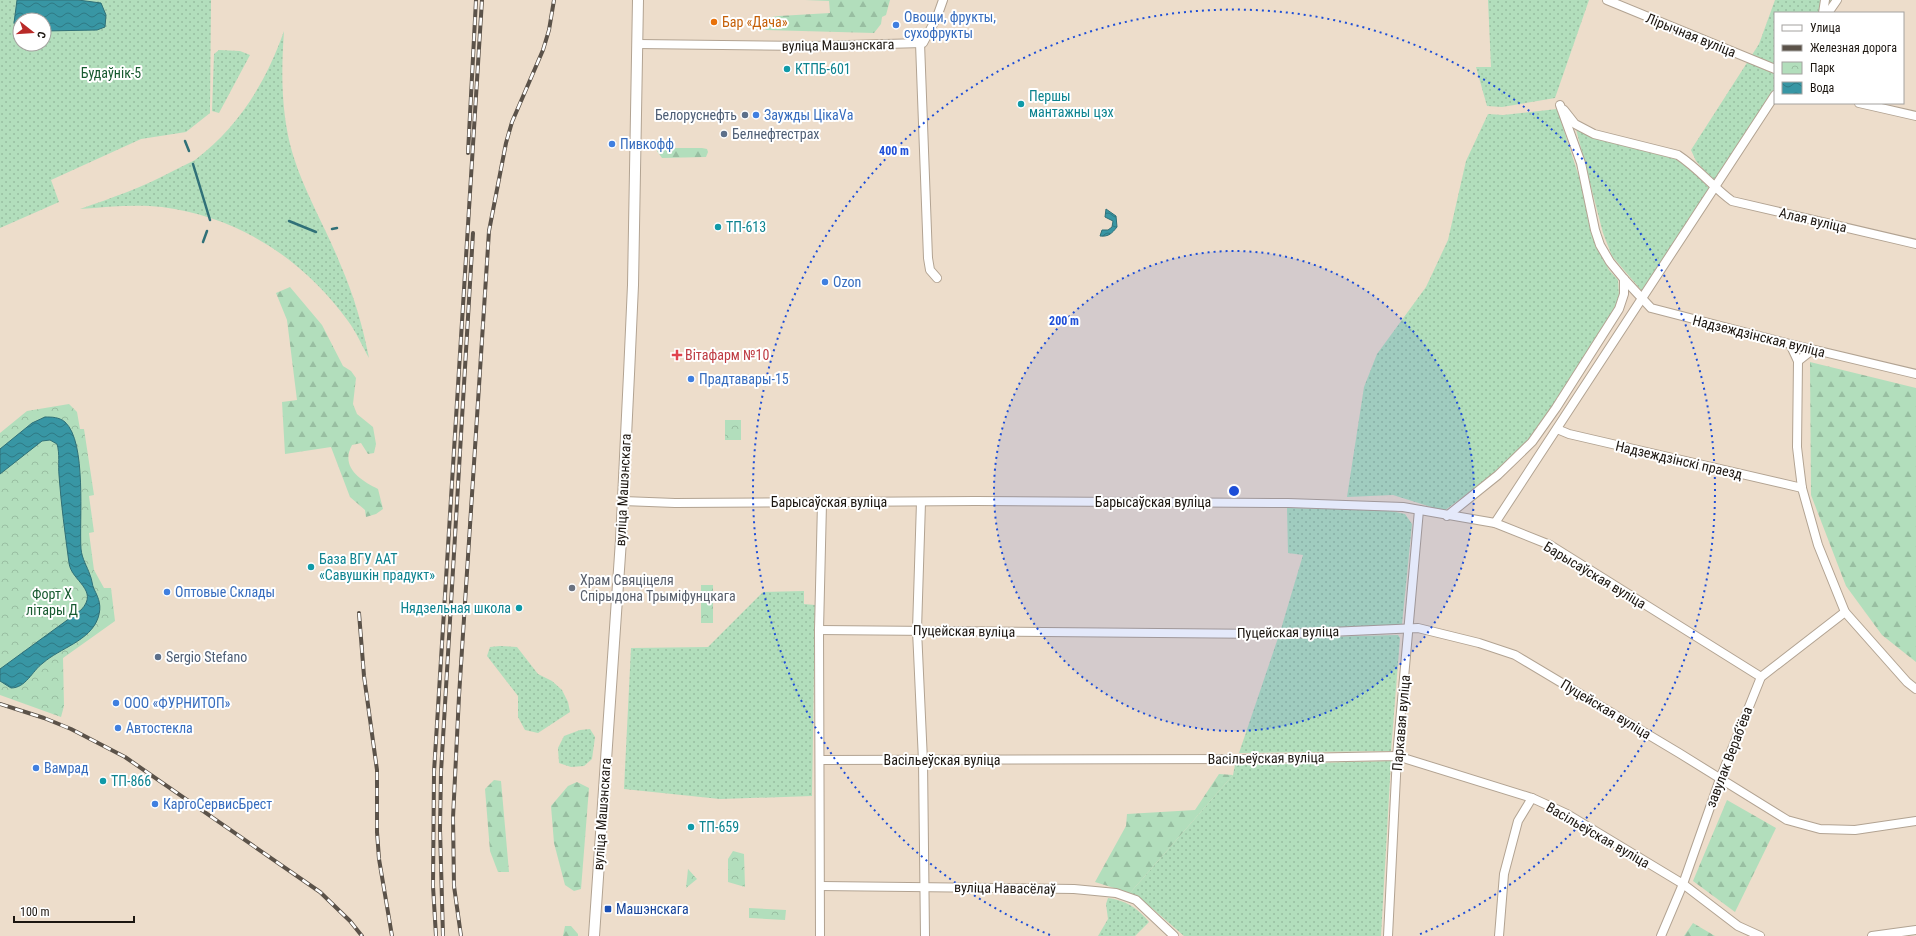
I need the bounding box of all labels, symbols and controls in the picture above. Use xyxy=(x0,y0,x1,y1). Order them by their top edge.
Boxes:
place label: Овощи, фрукты, сухофрукты xyxy=(904,9,996,41)
street label: Лірычная вуліца xyxy=(1644,10,1738,60)
north arrow xyxy=(12,12,52,52)
legend xyxy=(1774,12,1904,104)
place label: Бар «Дача» xyxy=(722,14,788,30)
marker: Бар «Дача» xyxy=(709,17,719,27)
marker: Овощи, фрукты, сухофрукты xyxy=(891,20,901,30)
text: Улица xyxy=(1810,21,1841,35)
text: С xyxy=(34,30,48,40)
street label: вуліца Машэнскага xyxy=(781,36,895,54)
text: Железная дорога xyxy=(1810,41,1897,55)
place label: КТПБ-601 xyxy=(795,61,851,77)
text: Парк xyxy=(1810,61,1835,75)
marker: КТПБ-601 xyxy=(782,64,792,74)
park label: Будаўнік-5 xyxy=(81,65,141,81)
text: Вода xyxy=(1810,81,1835,95)
place label: Першы мантажны цэх xyxy=(1029,88,1114,120)
marker: Першы мантажны цэх xyxy=(1016,99,1026,109)
place label: Белоруснефть xyxy=(655,107,737,123)
place label: Заужды ЦікаVа xyxy=(764,107,853,123)
marker: Белоруснефть xyxy=(740,110,750,120)
marker: Заужды ЦікаVа xyxy=(751,110,761,120)
place label: Белнефтестрах xyxy=(732,126,820,142)
marker: Белнефтестрах xyxy=(719,129,729,139)
place label: Пивкофф xyxy=(620,136,674,152)
marker: Пивкофф xyxy=(607,139,617,149)
text: 400 m xyxy=(879,144,909,158)
street label: Алая вуліца xyxy=(1778,204,1848,236)
place label: ТП-613 xyxy=(726,219,766,235)
marker: ТП-613 xyxy=(713,222,723,232)
place label: Ozon xyxy=(833,274,861,290)
marker: Ozon xyxy=(820,277,830,287)
street label: Надзеждзінская вуліца xyxy=(1691,312,1827,360)
text: 200 m xyxy=(1049,314,1079,328)
place label: Вітафарм №10 xyxy=(685,347,769,363)
marker: Вітафарм №10 xyxy=(672,350,682,360)
place label: Прадтавары-15 xyxy=(699,371,789,387)
marker: Прадтавары-15 xyxy=(686,374,696,384)
street label: вуліца Машэнскага xyxy=(612,433,634,547)
street label: Надзеждзінскі праезд xyxy=(1614,438,1744,483)
centre of rings xyxy=(1227,484,1241,498)
street label: Барысаўская вуліца xyxy=(771,494,887,510)
street label: Барысаўская вуліца xyxy=(1095,494,1211,510)
street label: Барысаўская вуліца xyxy=(1541,538,1649,612)
place label: База ВГУ ААТ «Савушкін прадукт» xyxy=(319,551,435,583)
marker: База ВГУ ААТ «Савушкін прадукт» xyxy=(306,562,316,572)
place label: Храм Свяціцеля Спірыдона Трыміфунцкага xyxy=(580,572,736,604)
marker: Храм Свяціцеля Спірыдона Трыміфунцкага xyxy=(567,583,577,593)
place label: Оптовые Склады xyxy=(175,584,275,600)
park label: Форт X літары Д xyxy=(26,586,78,618)
marker: Оптовые Склады xyxy=(162,587,172,597)
place label: Нядзельная школа xyxy=(400,600,511,616)
marker: Нядзельная школа xyxy=(514,603,524,613)
street label: Пуцейская вуліца xyxy=(913,622,1015,640)
street label: Пуцейская вуліца xyxy=(1237,623,1339,641)
place label: Sergio Stefano xyxy=(166,649,247,665)
marker: Sergio Stefano xyxy=(153,652,163,662)
street label: Паркавая вуліца xyxy=(1389,674,1413,772)
street label: Пуцейская вуліца xyxy=(1558,676,1654,742)
place label: ООО «ФУРНИТОП» xyxy=(124,695,231,711)
marker: ООО «ФУРНИТОП» xyxy=(111,698,121,708)
street label: завулак Верабʼёва xyxy=(1702,704,1756,810)
place label: Автостекла xyxy=(126,720,193,736)
marker: Автостекла xyxy=(113,723,123,733)
street label: Васільеўская вуліца xyxy=(1207,749,1325,767)
street label: Васільеўская вуліца xyxy=(884,752,1000,768)
street label: вуліца Машэнскага xyxy=(590,757,614,871)
place label: Вамрад xyxy=(44,760,89,776)
marker: Вамрад xyxy=(31,763,41,773)
place label: ТП-866 xyxy=(111,773,151,789)
marker: ТП-866 xyxy=(98,776,108,786)
place label: КаргоСервисБрест xyxy=(163,796,272,812)
marker: КаргоСервисБрест xyxy=(150,799,160,809)
street label: Васільеўская вуліца xyxy=(1543,799,1653,871)
place label: ТП-659 xyxy=(699,819,739,835)
marker: ТП-659 xyxy=(686,822,696,832)
street label: вуліца Навасёлаў xyxy=(954,879,1056,897)
scale bar xyxy=(14,898,134,924)
place label: Машэнскага xyxy=(616,901,689,917)
marker: Машэнскага xyxy=(603,904,613,914)
text: 100 m xyxy=(20,905,50,919)

